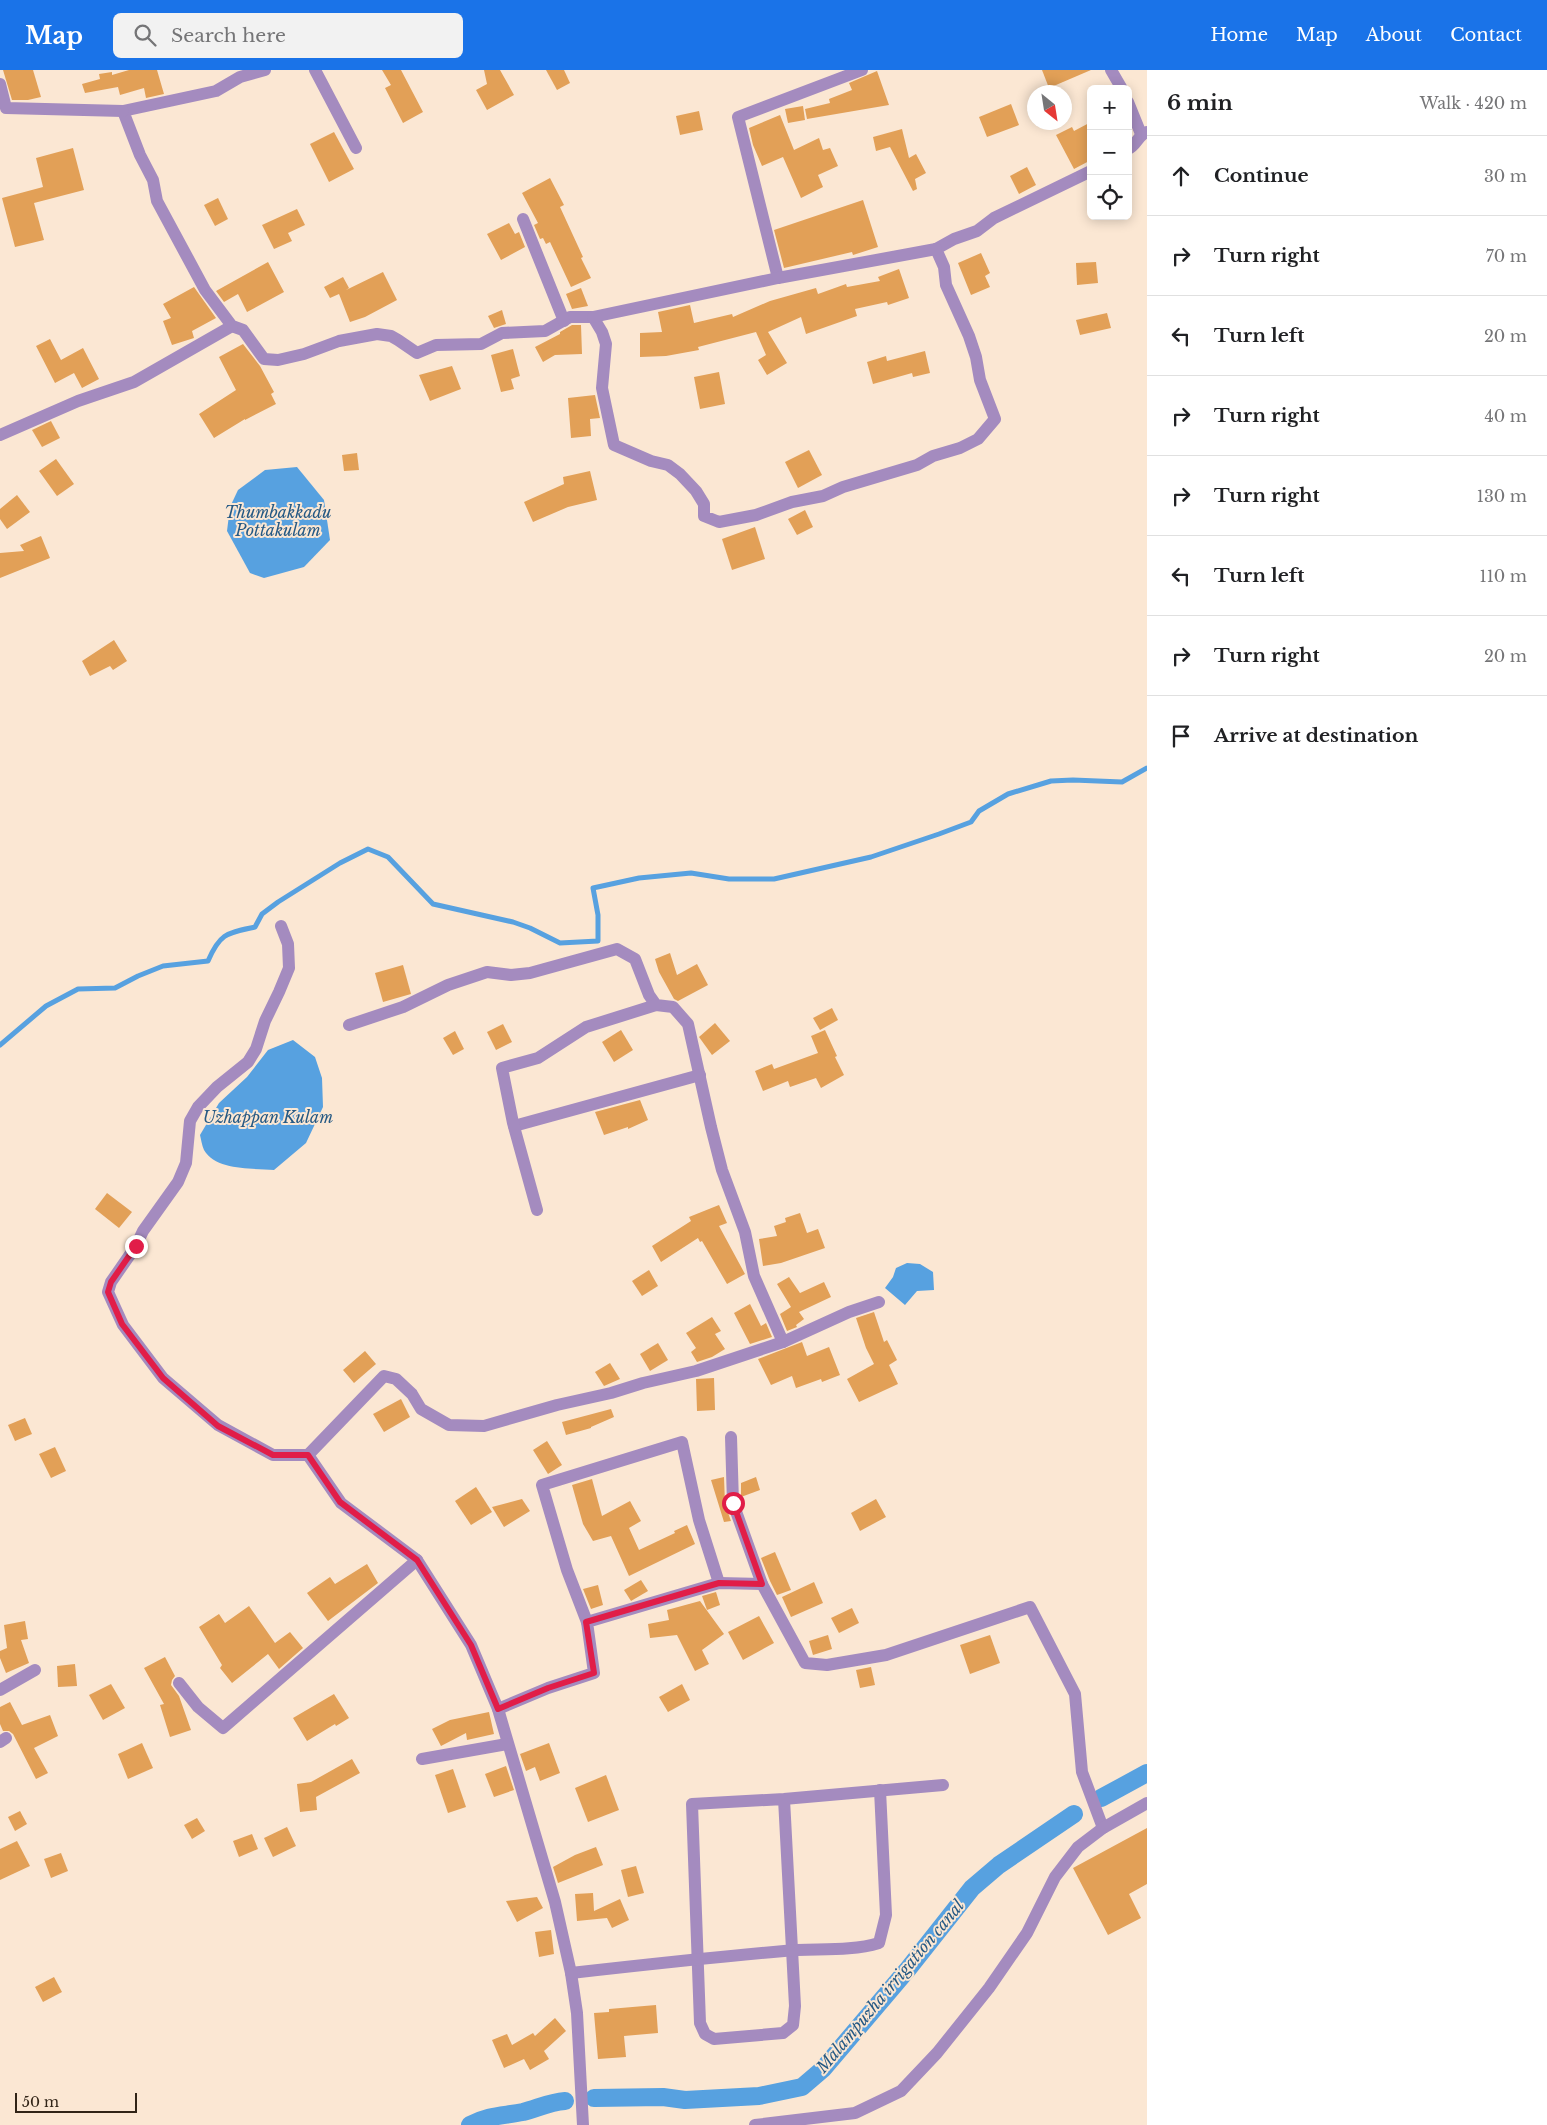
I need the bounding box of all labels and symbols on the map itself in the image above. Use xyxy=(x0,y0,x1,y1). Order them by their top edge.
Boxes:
north arrow xyxy=(1027,85,1072,130)
water label: Thumbakkadu Pottakulam xyxy=(224,502,332,540)
water label: Uzhappan Kulam xyxy=(203,1107,333,1127)
route end xyxy=(125,1235,148,1258)
route start xyxy=(722,1492,745,1515)
water label: Malampuzha irrigation canal xyxy=(811,1895,969,2077)
scale bar xyxy=(15,2090,138,2113)

